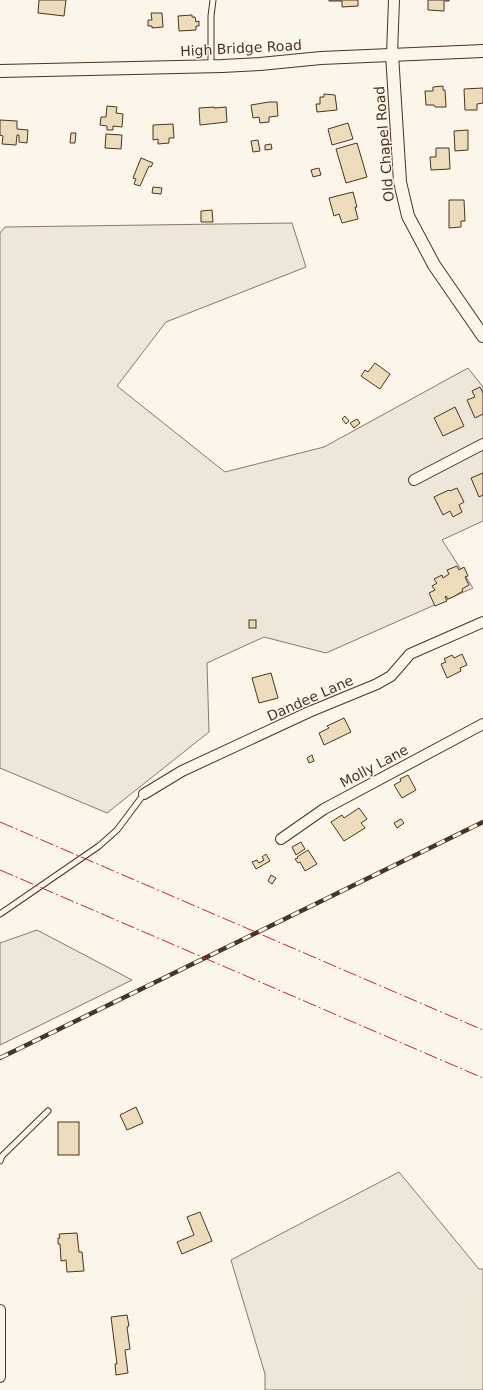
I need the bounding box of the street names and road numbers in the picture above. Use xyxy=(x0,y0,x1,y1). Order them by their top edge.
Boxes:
street label: High Bridge Road xyxy=(180,37,302,59)
street label: Old Chapel Road xyxy=(371,85,397,203)
street label: Dandee Lane xyxy=(264,672,356,724)
street label: Molly Lane xyxy=(337,741,411,791)

